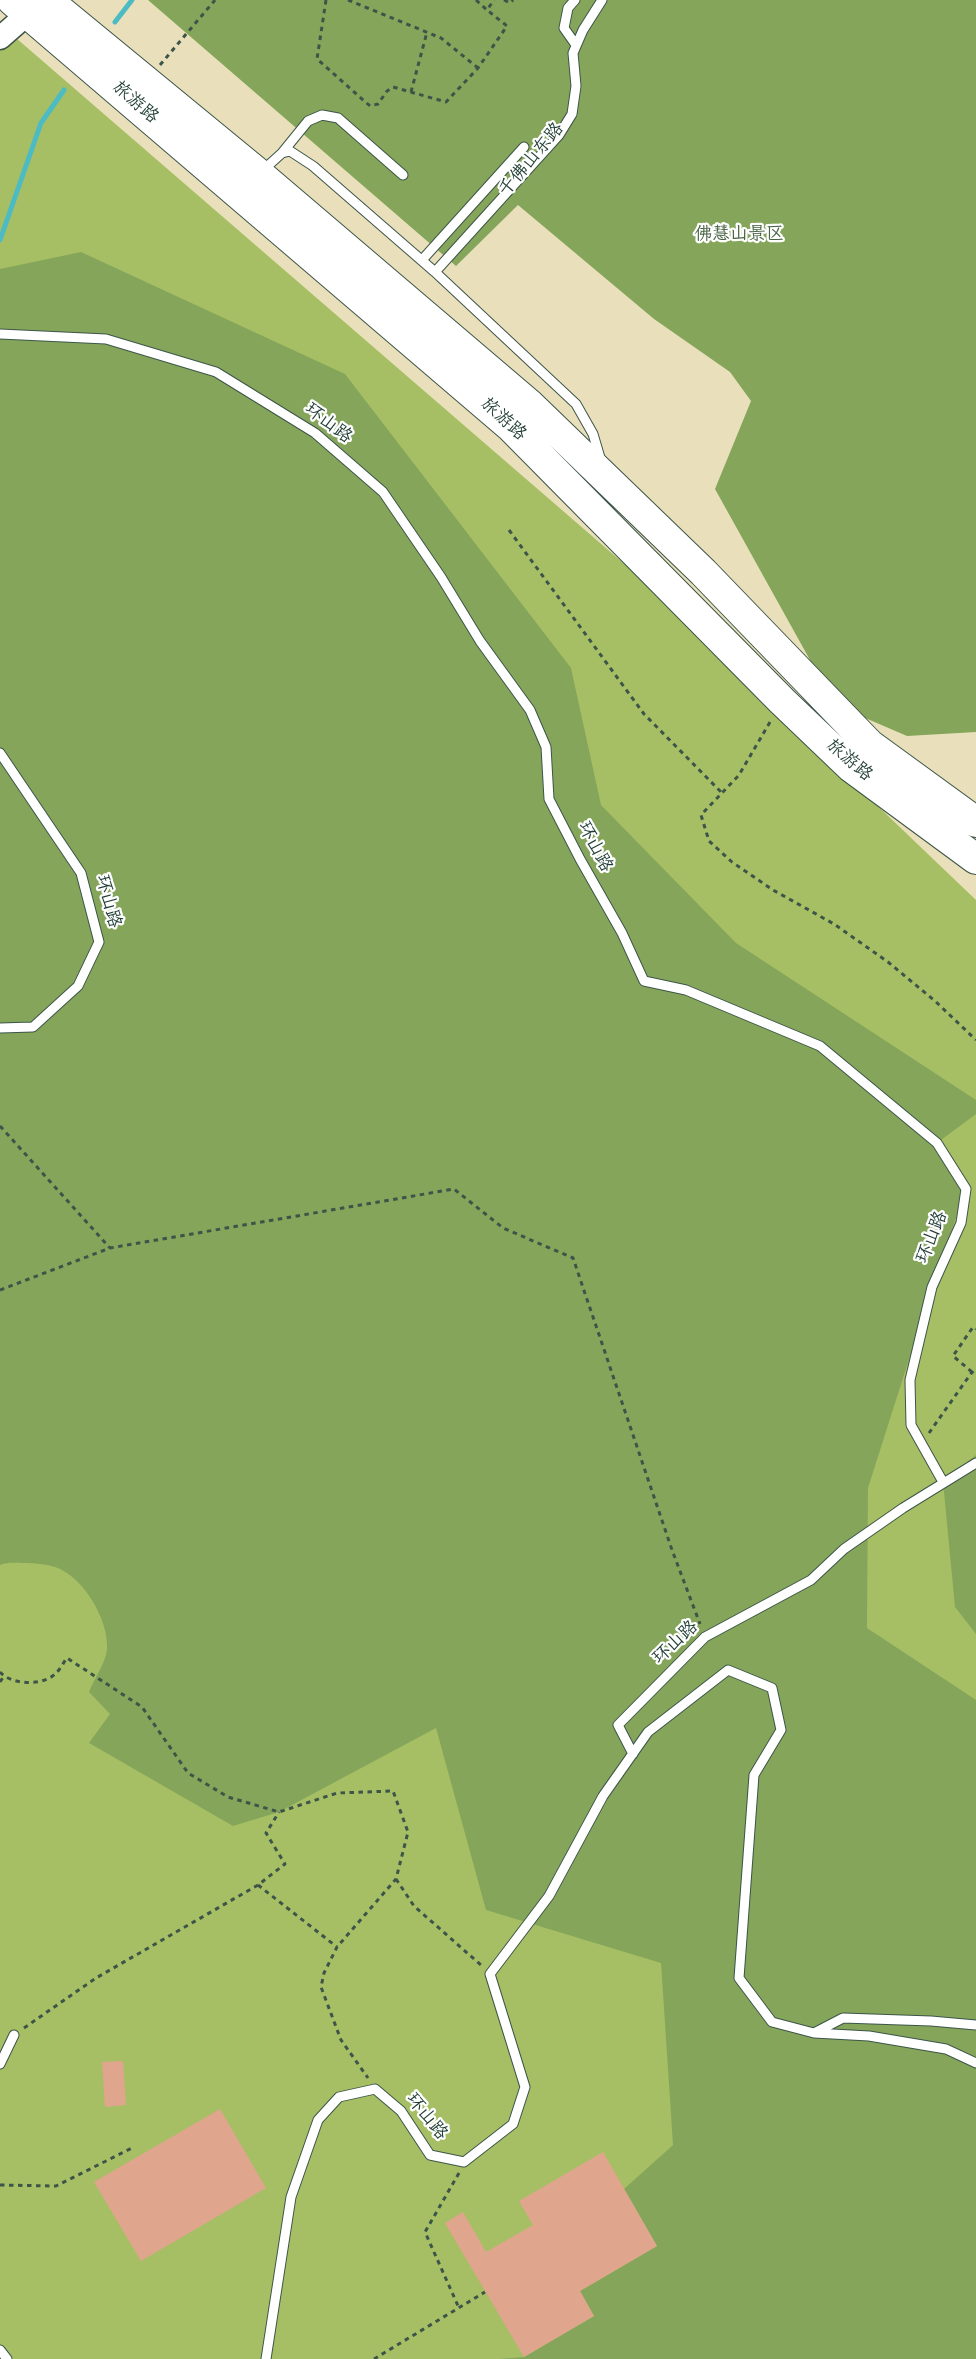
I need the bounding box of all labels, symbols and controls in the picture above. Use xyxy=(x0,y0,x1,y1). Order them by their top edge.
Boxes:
street label: 旅游路 xyxy=(107,78,161,130)
street label: 千佛山东路 xyxy=(496,120,570,202)
park label: 佛慧山景区 xyxy=(694,226,784,248)
street label: 旅游路 xyxy=(475,395,529,447)
street label: 环山路 xyxy=(299,400,355,450)
street label: 旅游路 xyxy=(820,736,876,788)
street label: 环山路 xyxy=(571,819,615,877)
street label: 环山路 xyxy=(89,873,123,931)
street label: 环山路 xyxy=(914,1209,954,1267)
street label: 环山路 xyxy=(650,1618,704,1670)
street label: 环山路 xyxy=(400,2090,450,2146)

